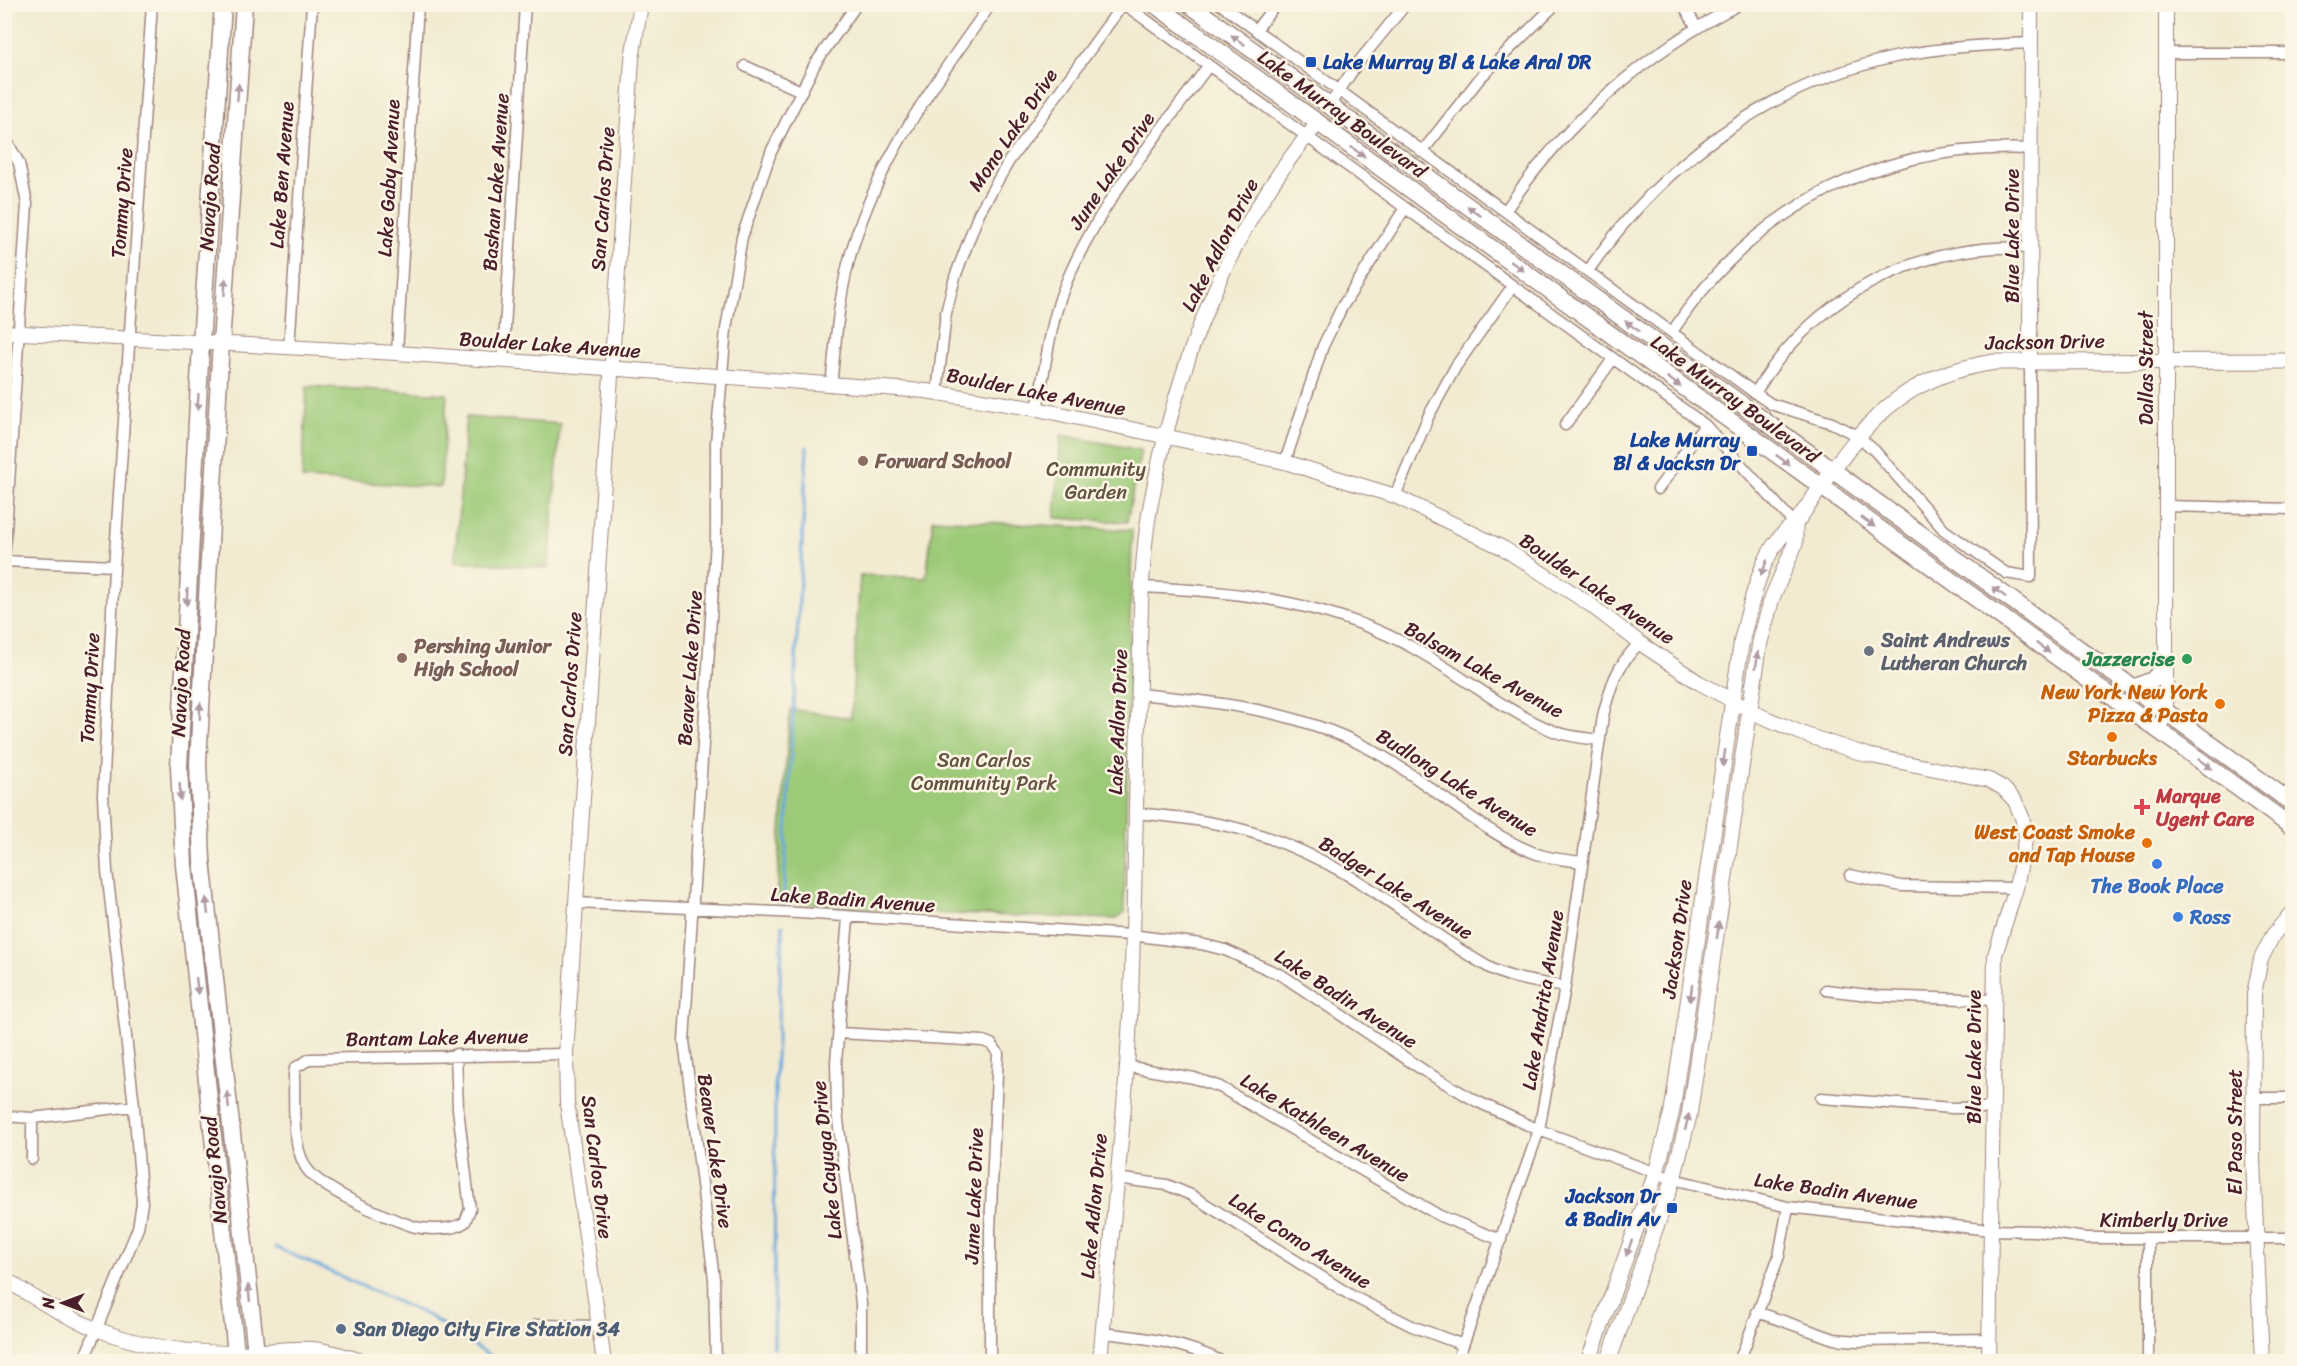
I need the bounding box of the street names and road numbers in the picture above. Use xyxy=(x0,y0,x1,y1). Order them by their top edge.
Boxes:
street label: Lake Murray Boulevard xyxy=(1250,40,1435,189)
street label: Mono Lake Drive xyxy=(959,61,1068,199)
street label: Bashan Lake Avenue xyxy=(472,92,520,272)
street label: Lake Gaby Avenue xyxy=(367,98,411,258)
street label: Lake Ben Avenue xyxy=(259,100,305,250)
street label: June Lake Drive xyxy=(1059,104,1165,238)
street label: San Carlos Drive xyxy=(581,126,625,272)
street label: Navajo Road xyxy=(189,141,231,252)
street label: Tommy Drive xyxy=(101,146,143,260)
street label: Blue Lake Drive xyxy=(1995,168,2030,303)
street label: Lake Adlon Drive xyxy=(1171,172,1269,318)
street label: Dallas Street xyxy=(2129,310,2164,425)
street label: Boulder Lake Avenue xyxy=(458,321,642,369)
street label: Jackson Drive xyxy=(1984,323,2105,361)
street label: Lake Murray Boulevard xyxy=(1643,325,1828,474)
street label: Boulder Lake Avenue xyxy=(943,357,1129,427)
street label: Boulder Lake Avenue xyxy=(1512,524,1682,654)
street label: Beaver Lake Drive xyxy=(667,589,713,747)
street label: San Carlos Drive xyxy=(548,611,592,757)
street label: Balsam Lake Avenue xyxy=(1398,612,1570,728)
street label: Navajo Road xyxy=(161,627,201,738)
street label: Tommy Drive xyxy=(70,632,110,744)
street label: Lake Adlon Drive xyxy=(1098,648,1138,796)
street label: Budlong Lake Avenue xyxy=(1369,719,1545,847)
street label: Badger Lake Avenue xyxy=(1312,826,1480,950)
street label: Lake Badin Avenue xyxy=(770,877,936,923)
street label: Jackson Drive xyxy=(1651,877,1703,1002)
street label: Lake Andrita Avenue xyxy=(1511,907,1575,1093)
street label: Lake Badin Avenue xyxy=(1267,939,1425,1059)
street label: Blue Lake Drive xyxy=(1957,989,1992,1124)
street label: Bantam Lake Avenue xyxy=(345,1019,529,1057)
street label: Lake Kathleen Avenue xyxy=(1233,1063,1417,1193)
street label: El Paso Street xyxy=(2218,1069,2253,1195)
street label: Beaver Lake Drive xyxy=(687,1071,743,1231)
street label: Lake Cayuga Drive xyxy=(801,1079,853,1241)
street label: San Carlos Drive xyxy=(571,1093,623,1241)
street label: Navajo Road xyxy=(192,1113,238,1225)
street label: June Lake Drive xyxy=(954,1127,994,1266)
street label: Lake Adlon Drive xyxy=(1070,1132,1118,1280)
street label: Lake Badin Avenue xyxy=(1752,1162,1920,1220)
street label: Lake Como Avenue xyxy=(1222,1183,1378,1299)
street label: Kimberly Drive xyxy=(2100,1203,2228,1238)

